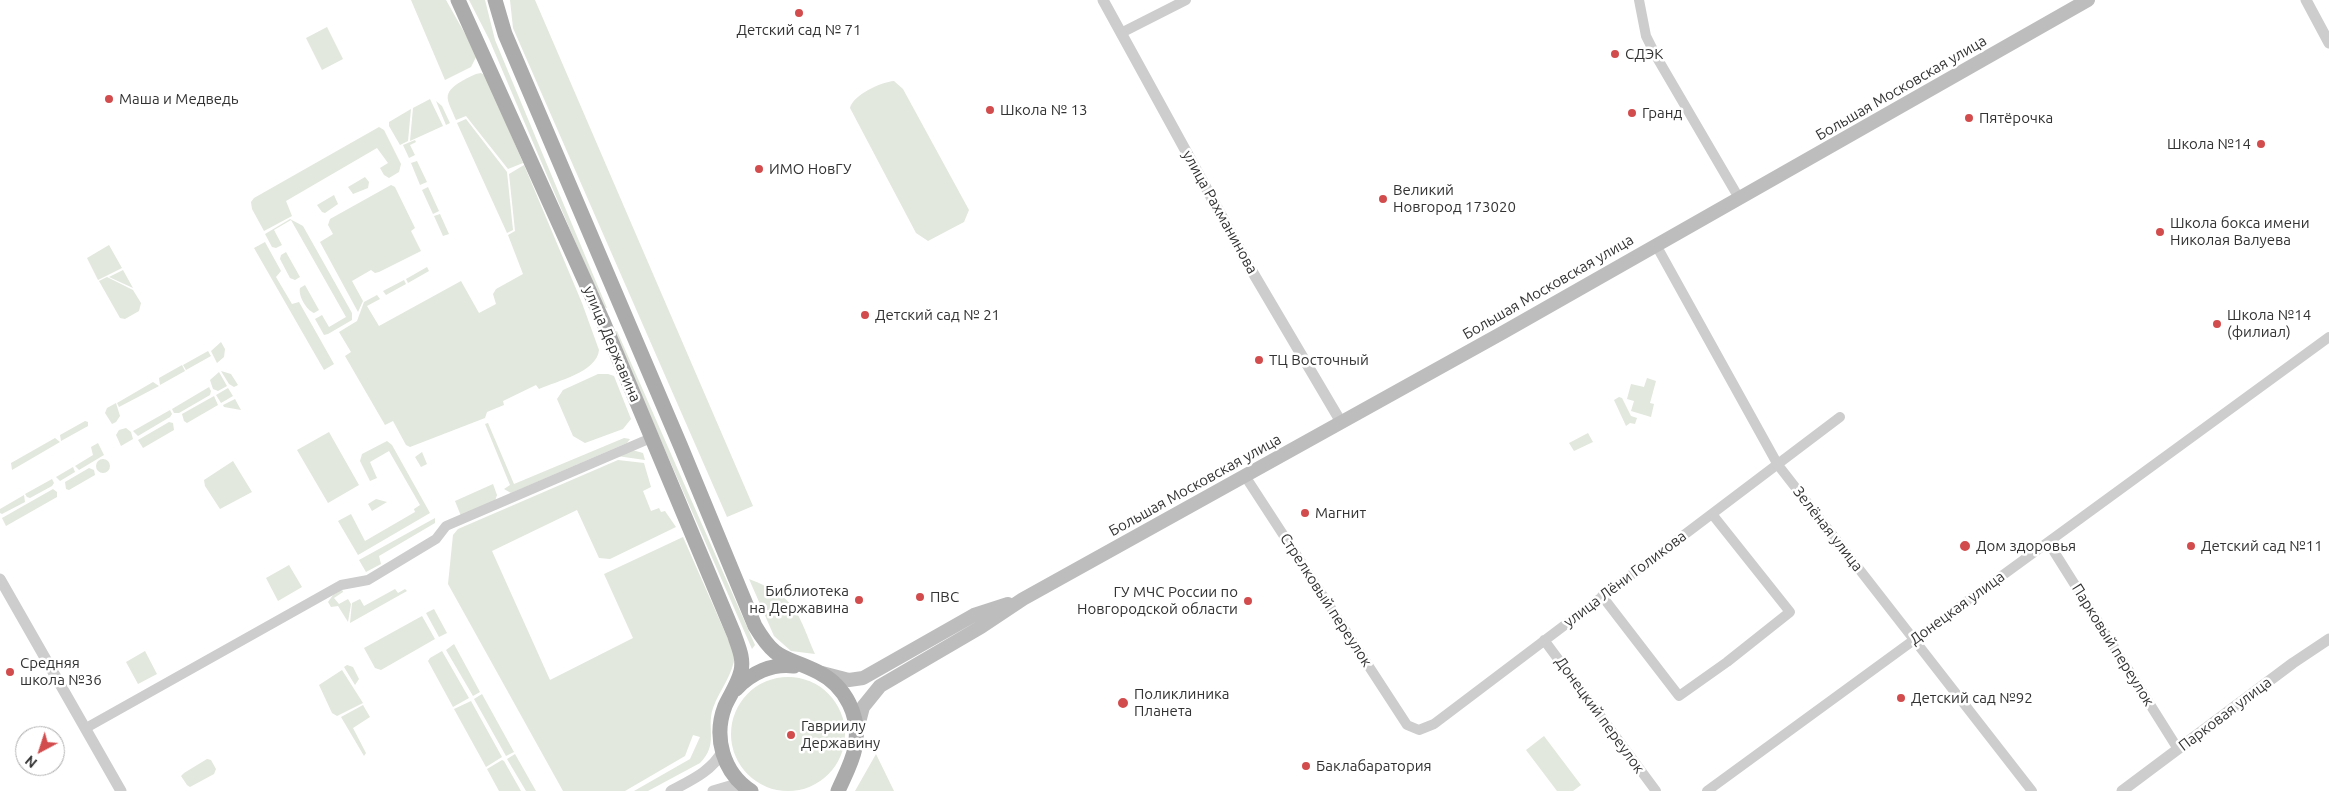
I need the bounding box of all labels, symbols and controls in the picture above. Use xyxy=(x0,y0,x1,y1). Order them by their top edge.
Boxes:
marker: Детский сад № 71 xyxy=(793,7,805,19)
place label: Детский сад № 71 xyxy=(736,21,862,39)
street label: Большая Московская улица xyxy=(1812,32,1990,144)
place label: СДЭК xyxy=(1625,45,1663,63)
marker: СДЭК xyxy=(1609,48,1621,60)
place label: Маша и Медведь xyxy=(119,90,239,108)
marker: Маша и Медведь xyxy=(103,93,115,105)
place label: Школа № 13 xyxy=(1000,101,1088,119)
marker: Школа № 13 xyxy=(984,104,996,116)
place label: Гранд xyxy=(1642,104,1682,122)
marker: Гранд xyxy=(1626,107,1638,119)
place label: Пятёрочка xyxy=(1979,109,2053,127)
marker: Пятёрочка xyxy=(1963,112,1975,124)
place label: Школа №14 xyxy=(2167,135,2251,153)
marker: Школа №14 xyxy=(2255,138,2267,150)
street label: улица Рахманинова xyxy=(1179,147,1261,277)
place label: ИМО НовГУ xyxy=(769,160,851,178)
marker: ИМО НовГУ xyxy=(753,163,765,175)
place label: Великий Новгород 173020 xyxy=(1393,181,1516,216)
marker: Великий Новгород 173020 xyxy=(1377,193,1389,205)
place label: Школа бокса имени Николая Валуева xyxy=(2170,214,2310,249)
marker: Школа бокса имени Николая Валуева xyxy=(2154,226,2166,238)
street label: Большая Московская улица xyxy=(1459,231,1637,343)
street label: улица Державина xyxy=(579,283,645,405)
place label: Детский сад № 21 xyxy=(875,306,1000,324)
place label: Школа №14 (филиал) xyxy=(2227,306,2311,341)
marker: Детский сад № 21 xyxy=(859,309,871,321)
marker: Школа №14 (филиал) xyxy=(2211,318,2223,330)
place label: ТЦ Восточный xyxy=(1269,351,1369,369)
marker: ТЦ Восточный xyxy=(1253,354,1265,366)
street label: Большая Московская улица xyxy=(1106,430,1284,540)
street label: Зелёная улица xyxy=(1789,483,1867,575)
place label: Магнит xyxy=(1315,504,1366,522)
marker: Магнит xyxy=(1299,507,1311,519)
street label: улица Лёни Голикова xyxy=(1560,527,1690,631)
street label: Стрелковый переулок xyxy=(1276,530,1376,670)
place label: Дом здоровья xyxy=(1976,537,2076,555)
place label: Детский сад №11 xyxy=(2201,537,2323,555)
marker: Дом здоровья xyxy=(1958,539,1972,553)
marker: Детский сад №11 xyxy=(2185,540,2197,552)
street label: Донецкая улица xyxy=(1906,568,2008,648)
street label: Парковый переулок xyxy=(2068,580,2158,710)
place label: Библиотека на Державина xyxy=(749,582,849,617)
place label: ГУ МЧС России по Новгородской области xyxy=(1077,583,1238,618)
place label: ПВС xyxy=(930,588,959,606)
marker: ПВС xyxy=(914,591,926,603)
marker: Библиотека на Державина xyxy=(853,594,865,606)
marker: ГУ МЧС России по Новгородской области xyxy=(1242,595,1254,607)
street label: Донецкий переулок xyxy=(1552,653,1648,777)
place label: Средняя школа №36 xyxy=(20,654,102,689)
marker: Средняя школа №36 xyxy=(4,666,16,678)
street label: Парковая улица xyxy=(2175,673,2275,755)
place label: Поликлиника Планета xyxy=(1134,685,1230,720)
place label: Детский сад №92 xyxy=(1911,689,2033,707)
marker: Детский сад №92 xyxy=(1895,692,1907,704)
marker: Поликлиника Планета xyxy=(1116,696,1130,710)
place label: Гавриилу Державину xyxy=(801,717,880,752)
north arrow xyxy=(15,726,65,776)
marker: Гавриилу Державину xyxy=(785,729,797,741)
text: N xyxy=(22,752,40,771)
place label: Баклабаратория xyxy=(1316,757,1432,775)
marker: Баклабаратория xyxy=(1300,760,1312,772)

